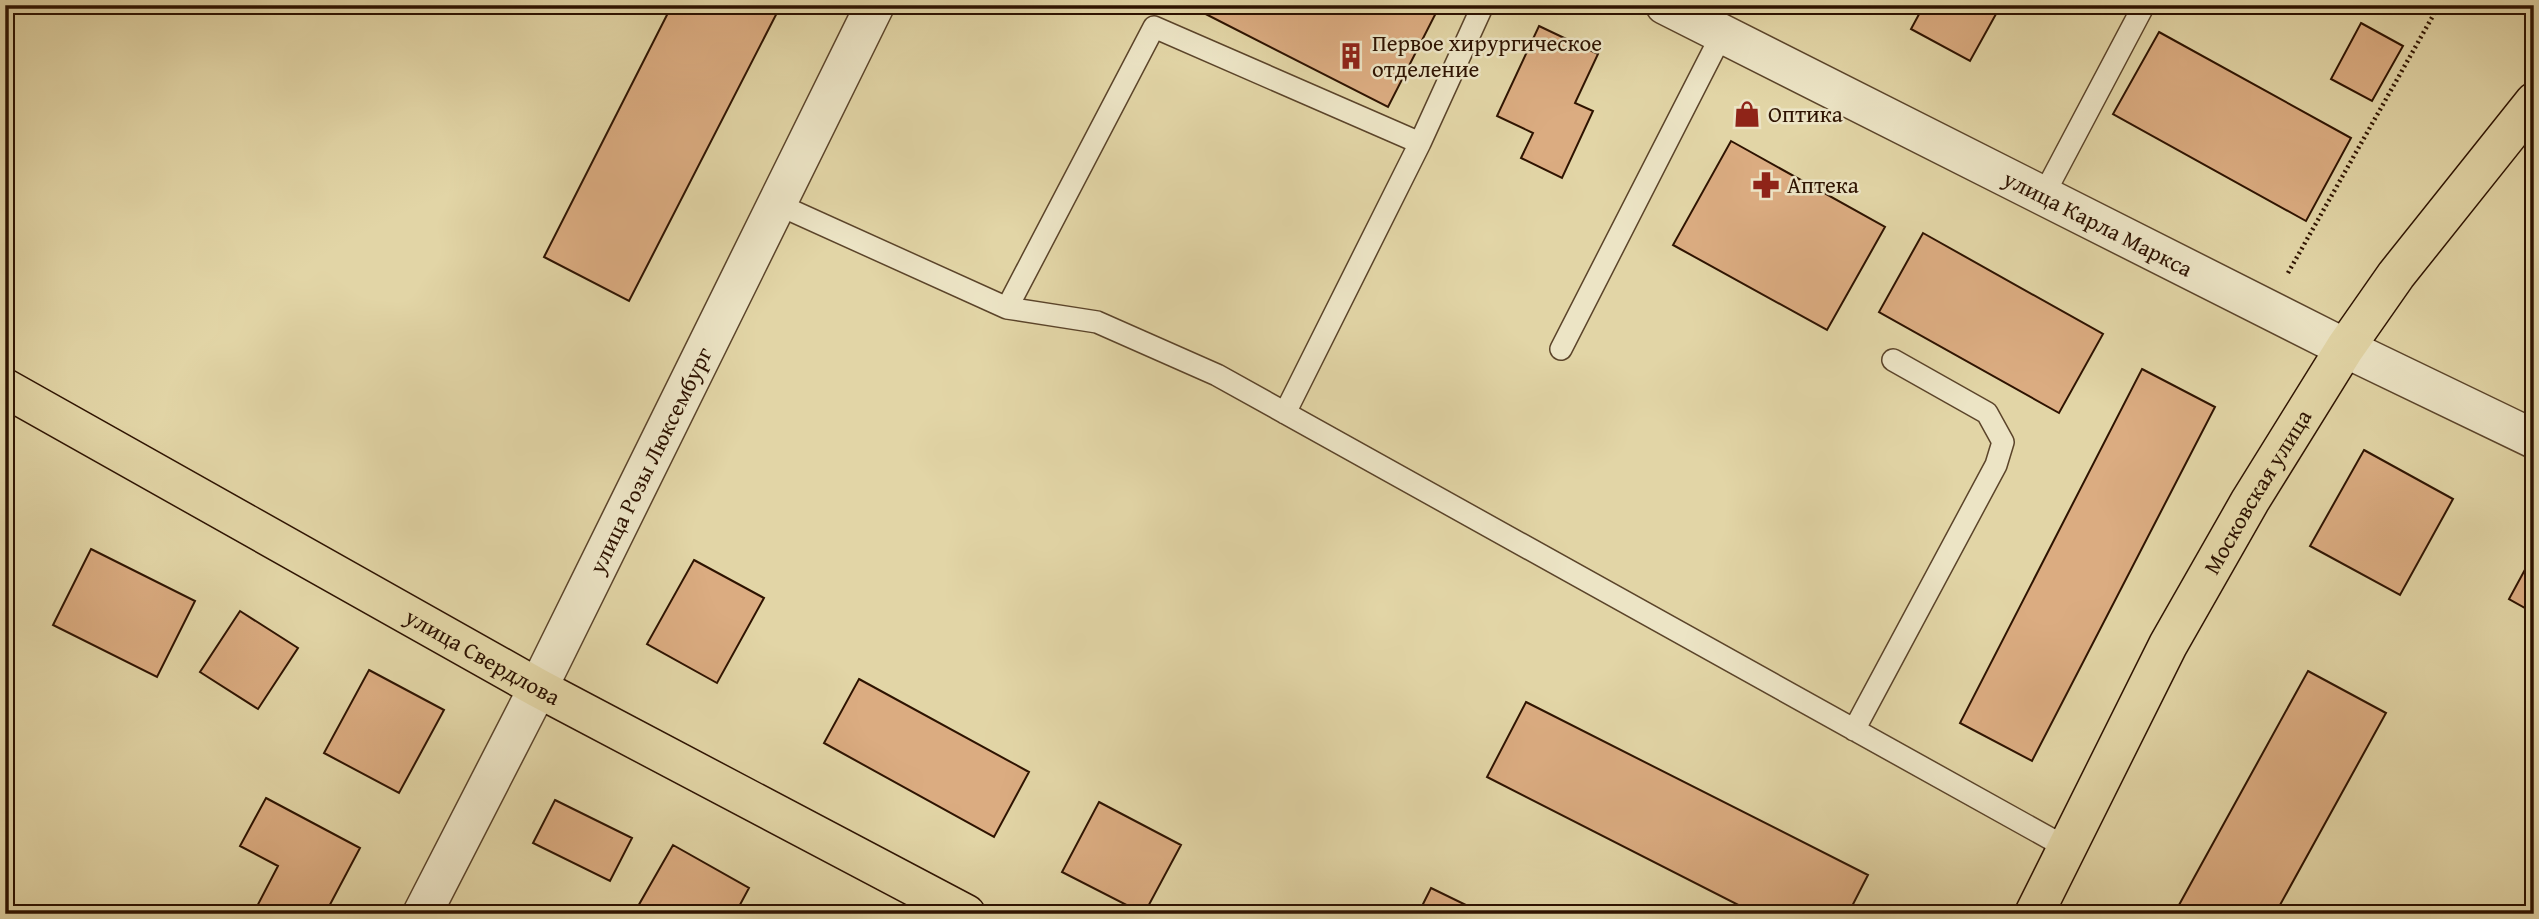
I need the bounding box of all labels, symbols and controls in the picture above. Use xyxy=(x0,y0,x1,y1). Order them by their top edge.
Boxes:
place label: Первое хирургическое отделение xyxy=(1372,26,1602,85)
building icon: Первое хирургическое отделение xyxy=(1336,41,1366,71)
place label: Оптика xyxy=(1768,97,1843,130)
shop icon: Оптика xyxy=(1732,99,1762,129)
street label: улица Карла Маркса xyxy=(1997,161,2199,285)
place label: Аптека xyxy=(1787,168,1859,201)
pharmacy icon: Аптека xyxy=(1751,170,1781,200)
street label: улица Розы Люксембург xyxy=(580,341,720,580)
street label: Московская улица xyxy=(2195,403,2319,580)
street label: улица Свердлова xyxy=(398,599,566,713)

